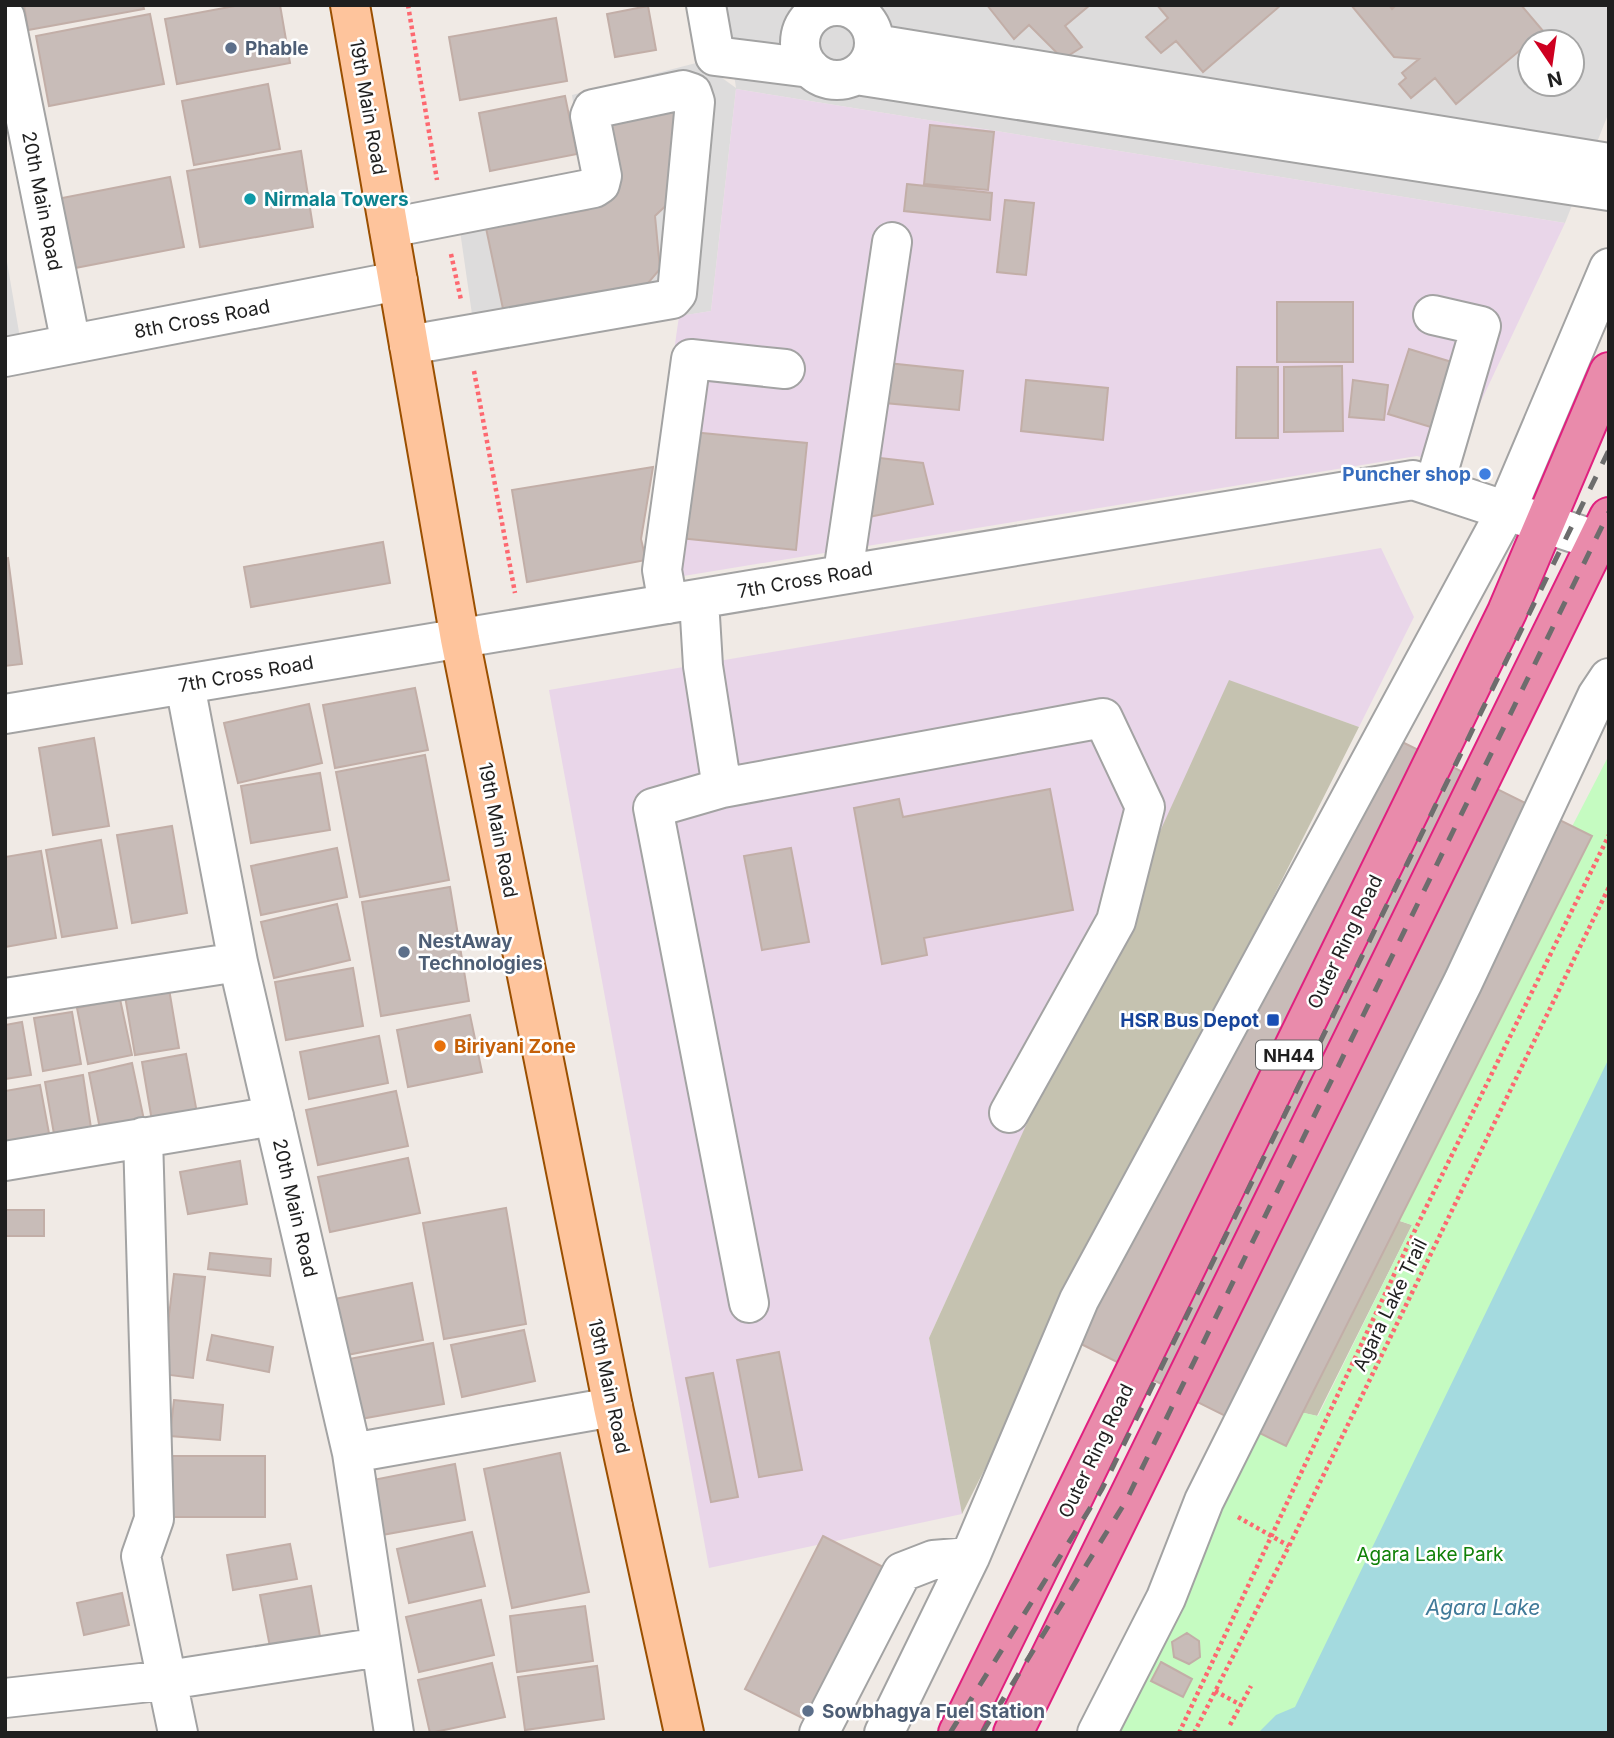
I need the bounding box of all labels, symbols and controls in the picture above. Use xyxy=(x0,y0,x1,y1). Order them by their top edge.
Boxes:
north arrow xyxy=(1516,28,1586,98)
place label: Phable xyxy=(245,37,309,60)
street label: 19th Main Road xyxy=(345,37,391,177)
marker: Phable xyxy=(223,40,239,56)
text: N xyxy=(1545,66,1564,92)
street label: 20th Main Road xyxy=(17,129,67,273)
place label: Nirmala Towers xyxy=(264,188,409,211)
marker: Nirmala Towers xyxy=(242,191,258,207)
street label: 8th Cross Road xyxy=(132,295,272,343)
place label: Puncher shop xyxy=(1342,463,1471,486)
marker: Puncher shop xyxy=(1477,466,1493,482)
street label: 7th Cross Road xyxy=(736,557,874,603)
street label: 7th Cross Road xyxy=(177,651,315,697)
street label: 19th Main Road xyxy=(474,760,522,900)
street label: Outer Ring Road xyxy=(1303,871,1387,1013)
place label: NestAway Technologies xyxy=(418,930,543,975)
marker: NestAway Technologies xyxy=(396,944,412,960)
place label: HSR Bus Depot xyxy=(1120,1009,1259,1032)
marker: HSR Bus Depot xyxy=(1265,1012,1281,1028)
place label: Biriyani Zone xyxy=(454,1035,576,1058)
marker: Biriyani Zone xyxy=(432,1038,448,1054)
road number: NH44 xyxy=(1256,1040,1322,1070)
street label: 20th Main Road xyxy=(268,1136,322,1280)
street label: Agara Lake Trail xyxy=(1348,1235,1432,1375)
street label: 19th Main Road xyxy=(583,1316,635,1456)
street label: Outer Ring Road xyxy=(1054,1380,1138,1522)
park label: Agara Lake Park xyxy=(1356,1543,1504,1566)
water label: Agara Lake xyxy=(1425,1595,1540,1620)
place label: Sowbhagya Fuel Station xyxy=(822,1700,1045,1723)
marker: Sowbhagya Fuel Station xyxy=(800,1703,816,1719)

